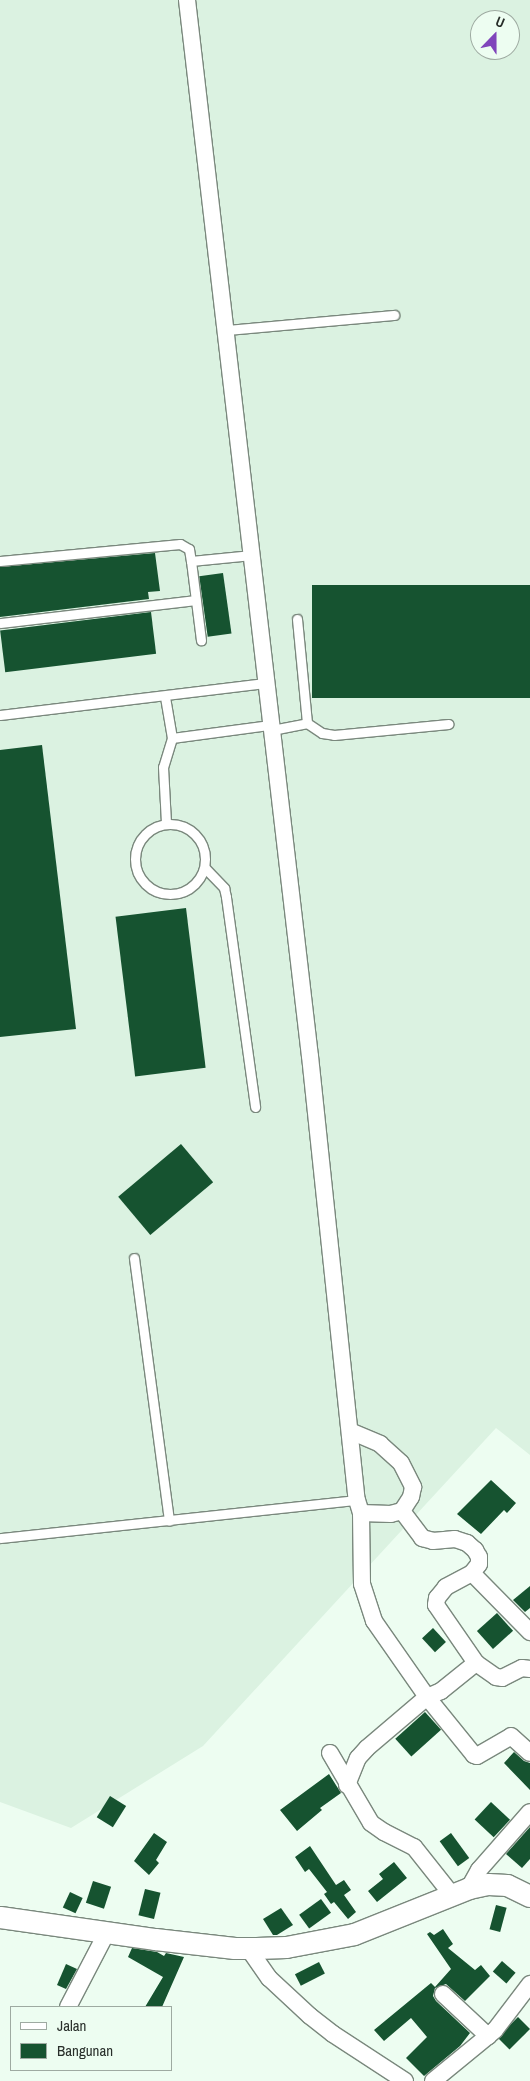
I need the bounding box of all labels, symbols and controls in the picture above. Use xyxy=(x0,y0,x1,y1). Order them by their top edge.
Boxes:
north arrow xyxy=(470,10,520,60)
text: U xyxy=(493,12,507,32)
legend xyxy=(10,2006,172,2071)
text: Jalan xyxy=(57,2015,86,2036)
text: Bangunan xyxy=(57,2040,113,2061)

